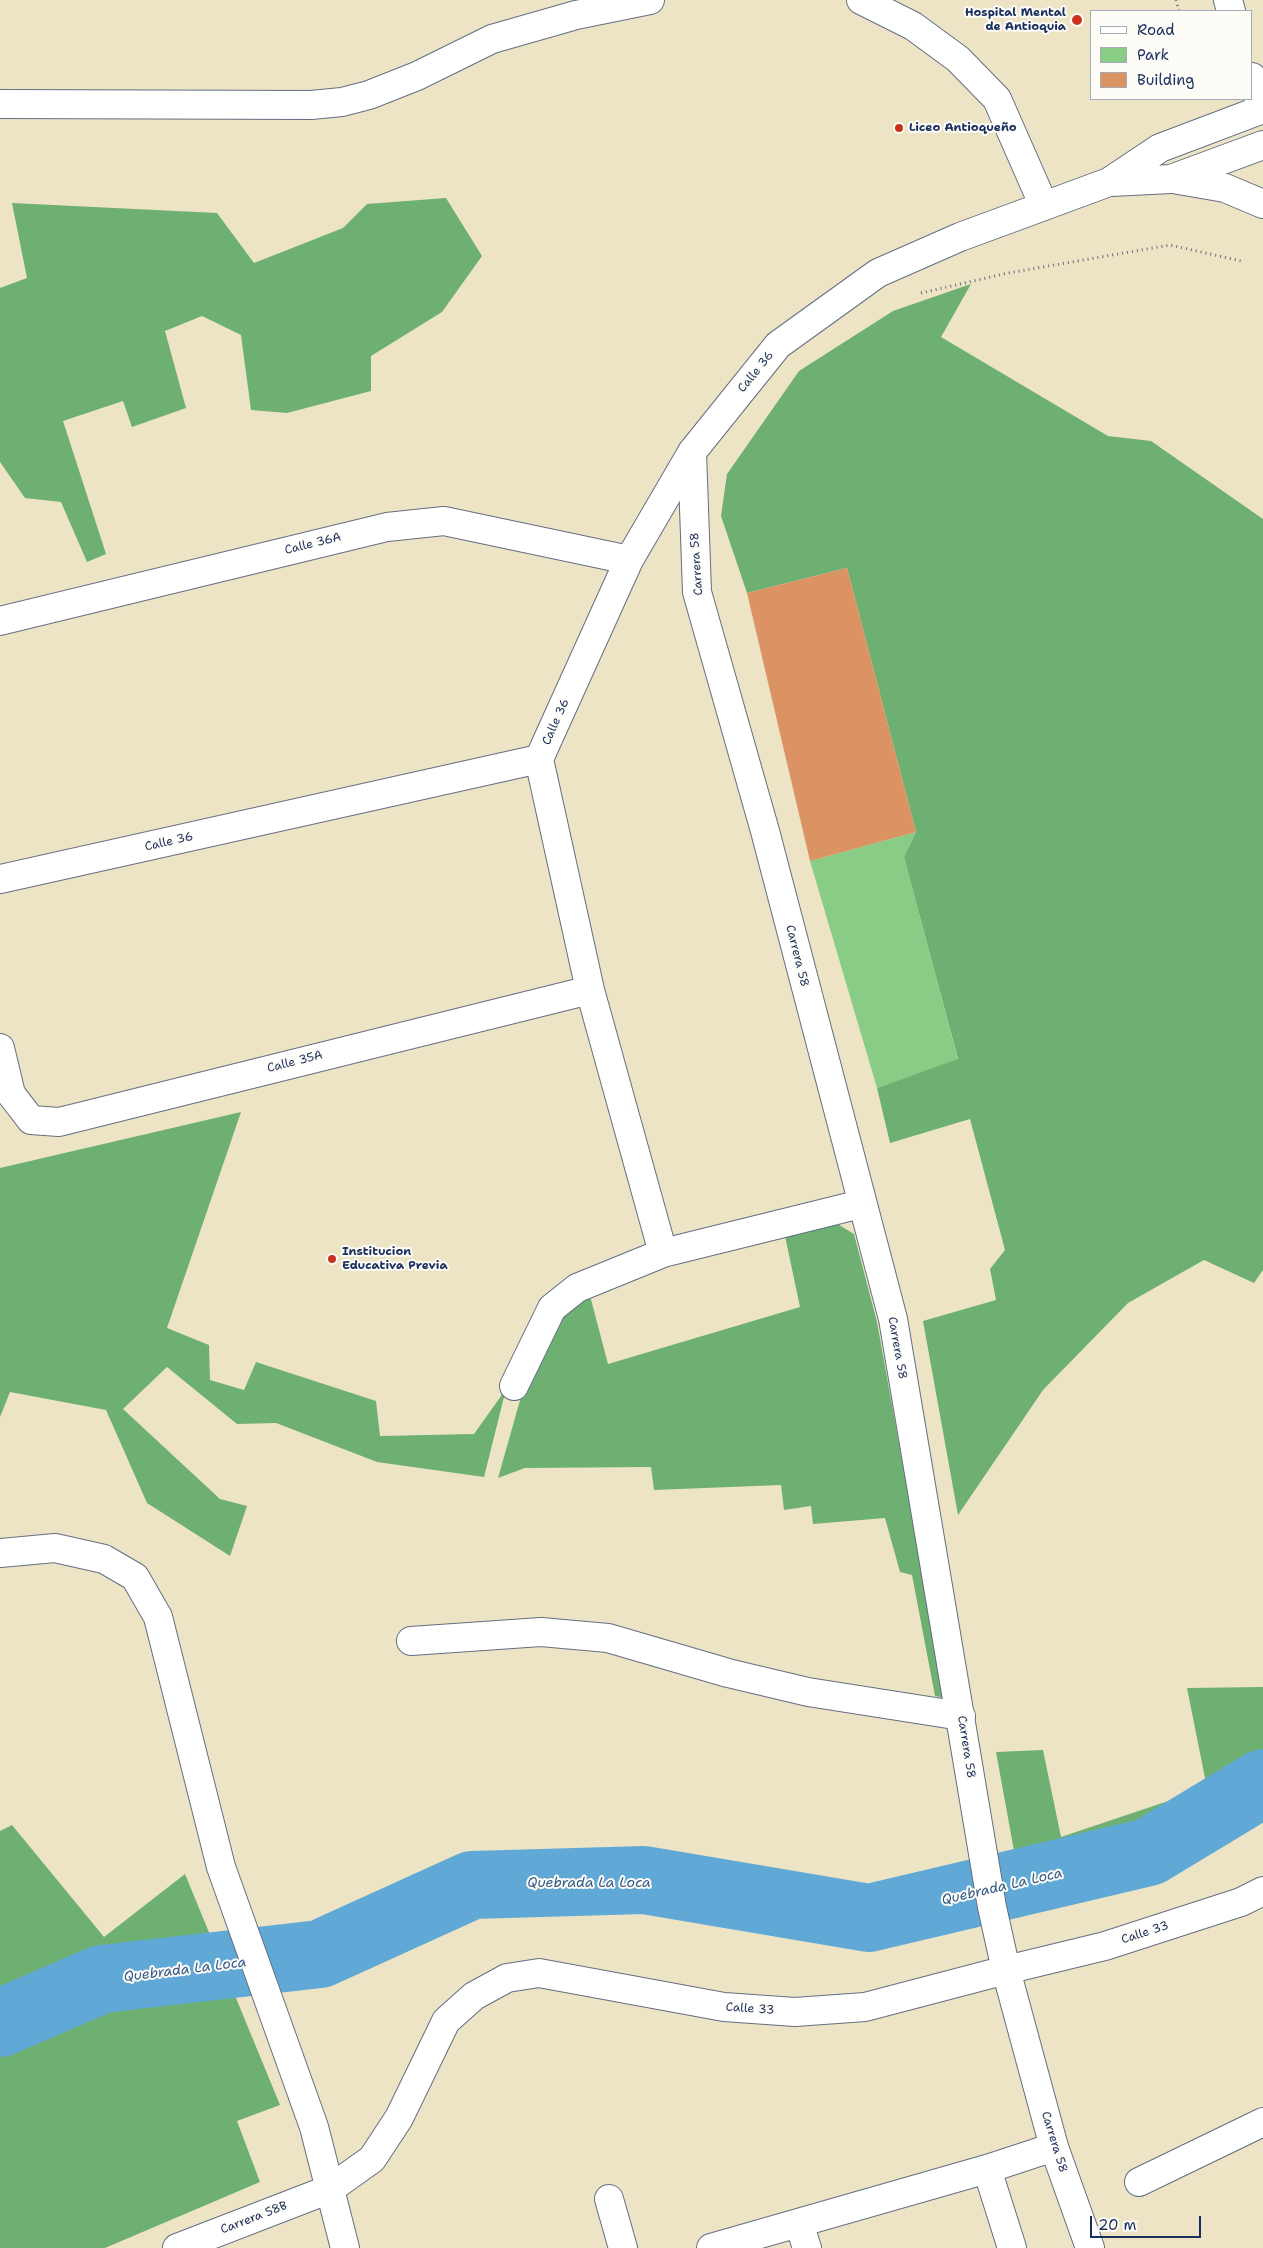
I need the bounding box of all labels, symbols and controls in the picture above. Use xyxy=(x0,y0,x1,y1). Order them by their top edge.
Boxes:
place label: Hospital Mental de Antioquia xyxy=(965,6,1066,34)
legend xyxy=(1090,10,1253,100)
marker: Hospital Mental de Antioquia xyxy=(1070,13,1084,27)
text: Road xyxy=(1137,20,1175,40)
text: Park xyxy=(1137,45,1169,65)
text: Building xyxy=(1137,70,1194,90)
place label: Liceo Antioqueño xyxy=(909,121,1017,135)
marker: Liceo Antioqueño xyxy=(893,122,905,134)
street label: Calle 36 xyxy=(735,348,777,396)
street label: Calle 36A xyxy=(283,530,343,558)
street label: Carrera 58 xyxy=(688,532,706,596)
street label: Calle 36 xyxy=(539,697,573,747)
street label: Calle 36 xyxy=(143,829,195,855)
street label: Carrera 58 xyxy=(782,924,812,988)
street label: Calle 35A xyxy=(266,1048,324,1076)
place label: Institucion Educativa Previa xyxy=(342,1245,448,1273)
marker: Institucion Educativa Previa xyxy=(326,1253,338,1265)
street label: Carrera 58 xyxy=(884,1316,910,1380)
street label: Carrera 58 xyxy=(954,1715,978,1779)
water label: Quebrada La Loca xyxy=(940,1865,1064,1909)
water label: Quebrada La Loca xyxy=(527,1875,651,1891)
street label: Calle 33 xyxy=(1120,1919,1170,1947)
water label: Quebrada La Loca xyxy=(123,1954,247,1986)
street label: Calle 33 xyxy=(725,2000,775,2018)
street label: Carrera 58 xyxy=(1038,2110,1070,2174)
street label: Carrera 58B xyxy=(219,2199,289,2237)
scale bar xyxy=(1093,2206,1204,2238)
text: 20 m xyxy=(1098,2215,1137,2235)

